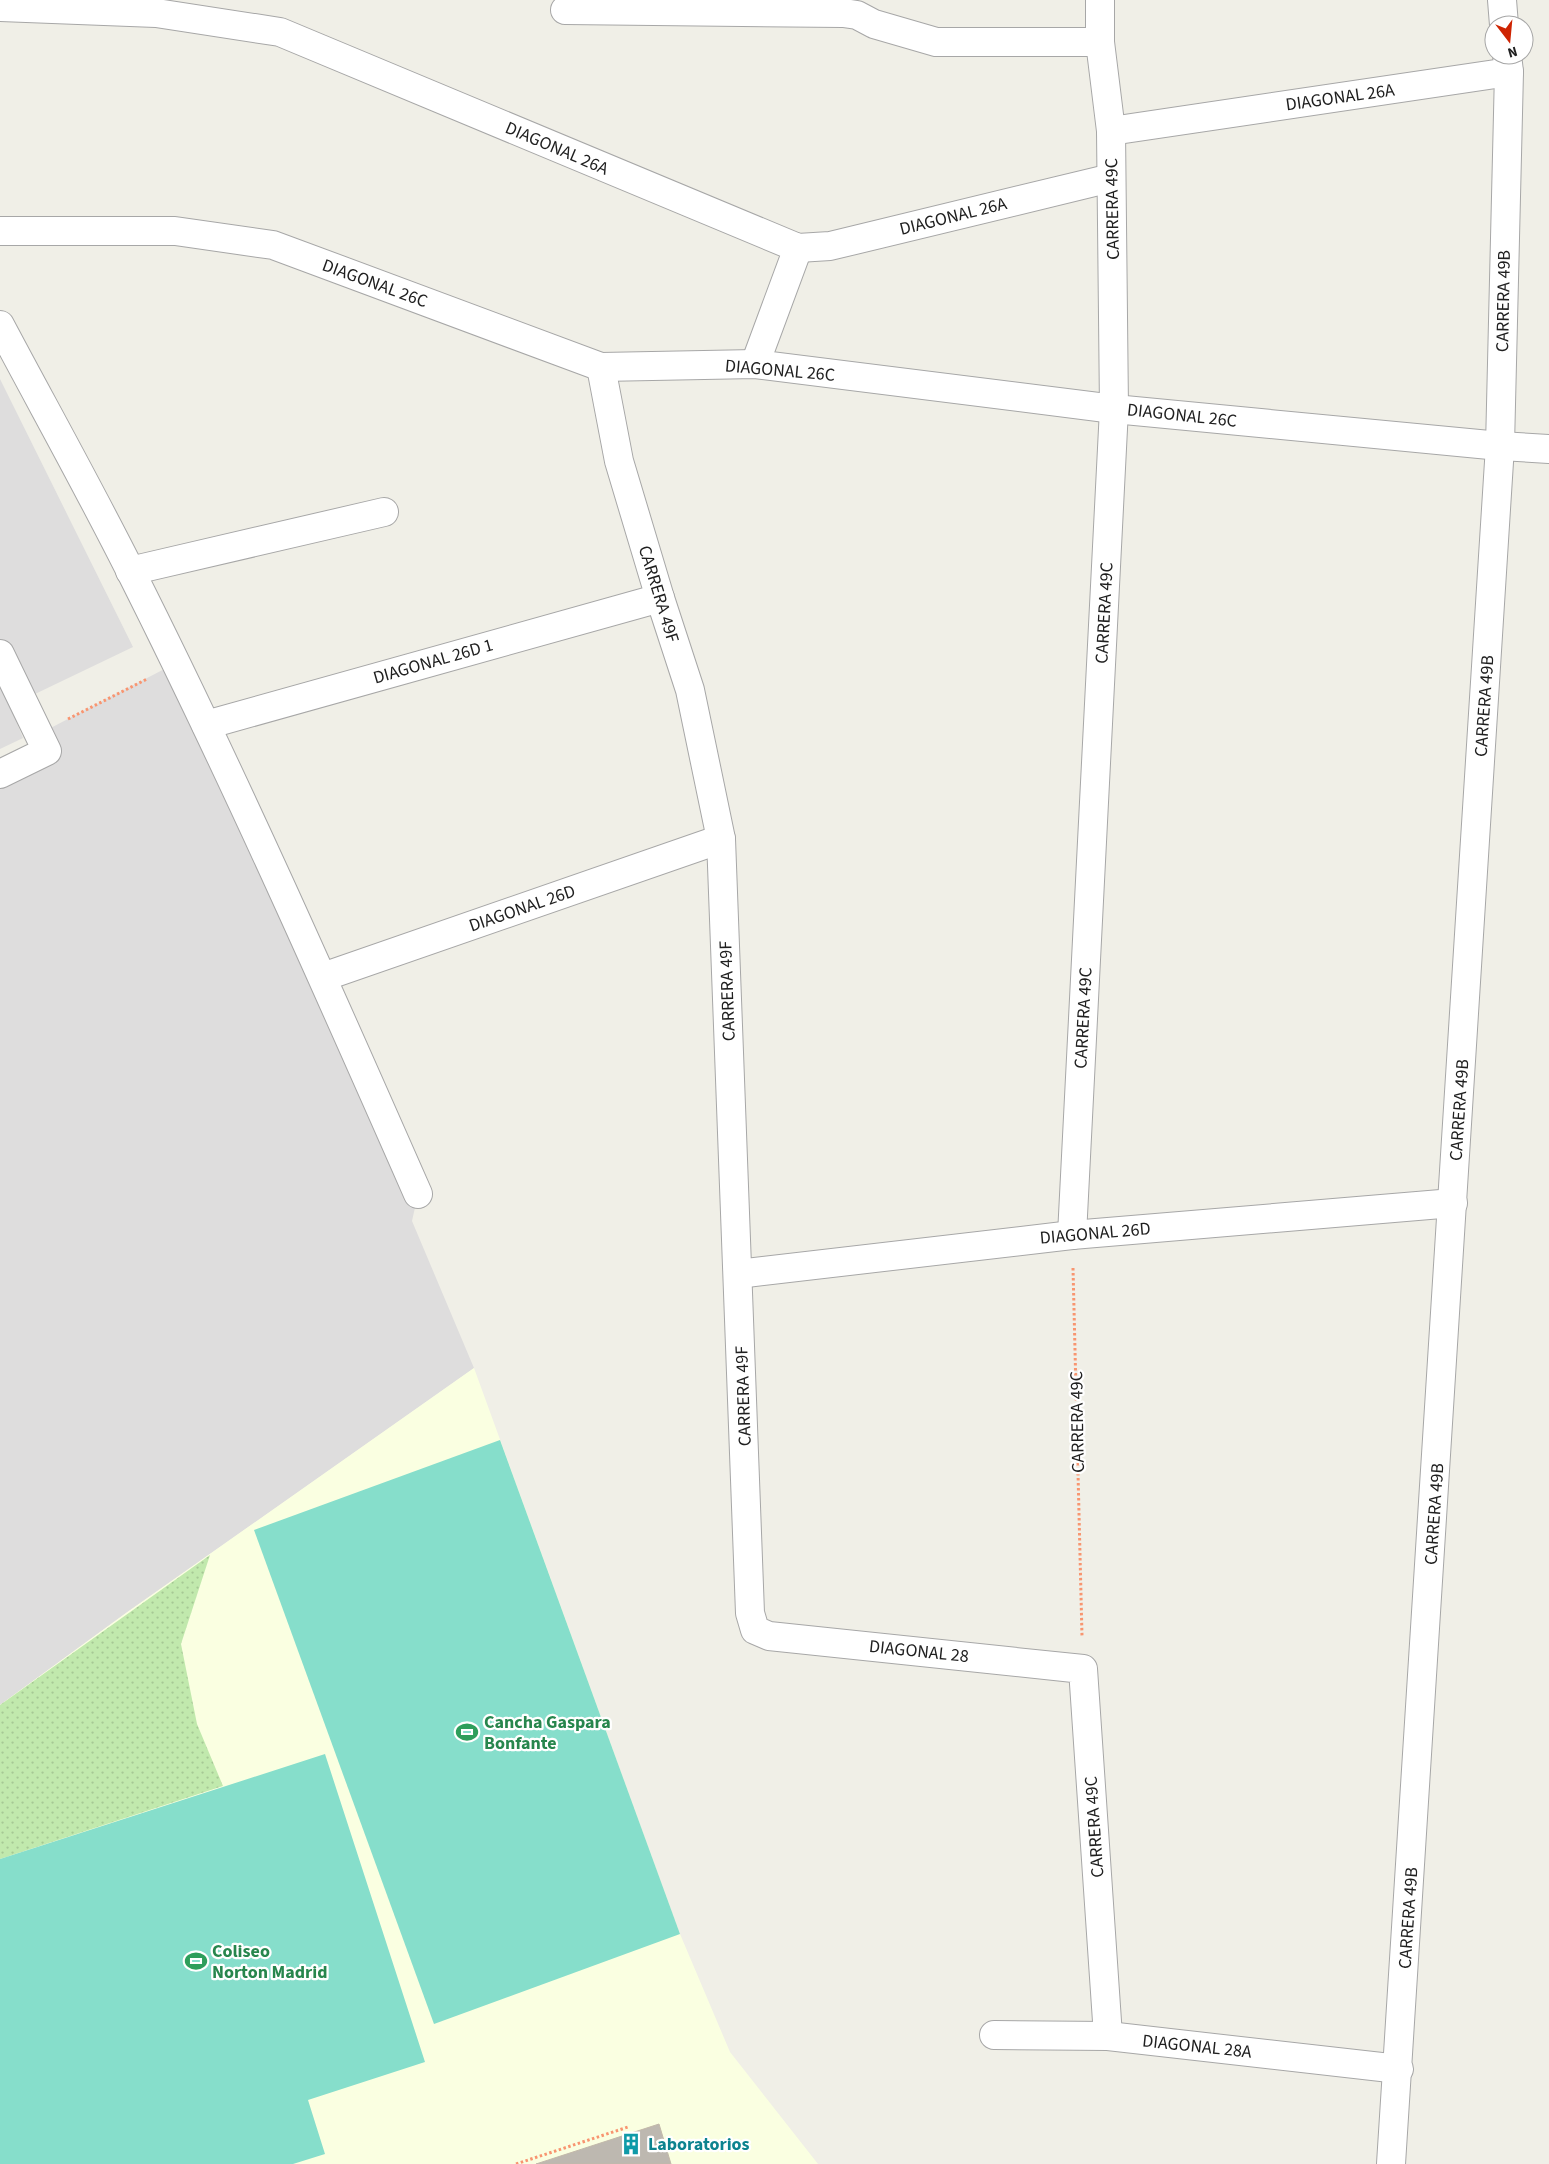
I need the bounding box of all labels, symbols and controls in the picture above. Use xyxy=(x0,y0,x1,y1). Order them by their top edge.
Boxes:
north arrow xyxy=(1484,15,1534,65)
text: N xyxy=(1505,41,1520,62)
street label: DIAGONAL 26A xyxy=(1284,77,1396,118)
street label: DIAGONAL 26A xyxy=(501,115,612,182)
street label: CARRERA 49C xyxy=(1099,158,1126,260)
street label: DIAGONAL 26A xyxy=(897,191,1010,242)
street label: CARRERA 49B xyxy=(1490,250,1517,352)
street label: DIAGONAL 26C xyxy=(319,253,431,314)
street label: DIAGONAL 26C xyxy=(724,353,836,388)
street label: DIAGONAL 26C xyxy=(1126,397,1238,434)
street label: CARRERA 49F xyxy=(632,543,685,646)
street label: CARRERA 49C xyxy=(1089,562,1120,664)
street label: DIAGONAL 26D 1 xyxy=(370,632,496,691)
street label: CARRERA 49B xyxy=(1468,654,1501,758)
street label: DIAGONAL 26D xyxy=(466,879,579,938)
street label: CARRERA 49F xyxy=(713,940,742,1042)
street label: CARRERA 49C xyxy=(1068,967,1099,1069)
street label: CARRERA 49B xyxy=(1443,1058,1476,1162)
street label: DIAGONAL 26D xyxy=(1039,1216,1152,1251)
street label: CARRERA 49F xyxy=(729,1345,758,1447)
street label: CARRERA 49C xyxy=(1064,1371,1091,1473)
street label: CARRERA 49B xyxy=(1418,1462,1451,1566)
street label: DIAGONAL 28 xyxy=(868,1634,970,1669)
place label: Cancha Gaspara Bonfante xyxy=(484,1710,611,1756)
sports icon: Cancha Gaspara Bonfante xyxy=(454,1719,480,1745)
street label: CARRERA 49C xyxy=(1078,1775,1111,1879)
street label: CARRERA 49B xyxy=(1392,1866,1425,1970)
place label: Coliseo Norton Madrid xyxy=(212,1939,328,1985)
sports icon: Coliseo Norton Madrid xyxy=(183,1948,209,1974)
street label: DIAGONAL 28A xyxy=(1141,2028,1253,2065)
building icon: Laboratorios xyxy=(618,2131,644,2157)
place label: Laboratorios xyxy=(648,2132,750,2157)

